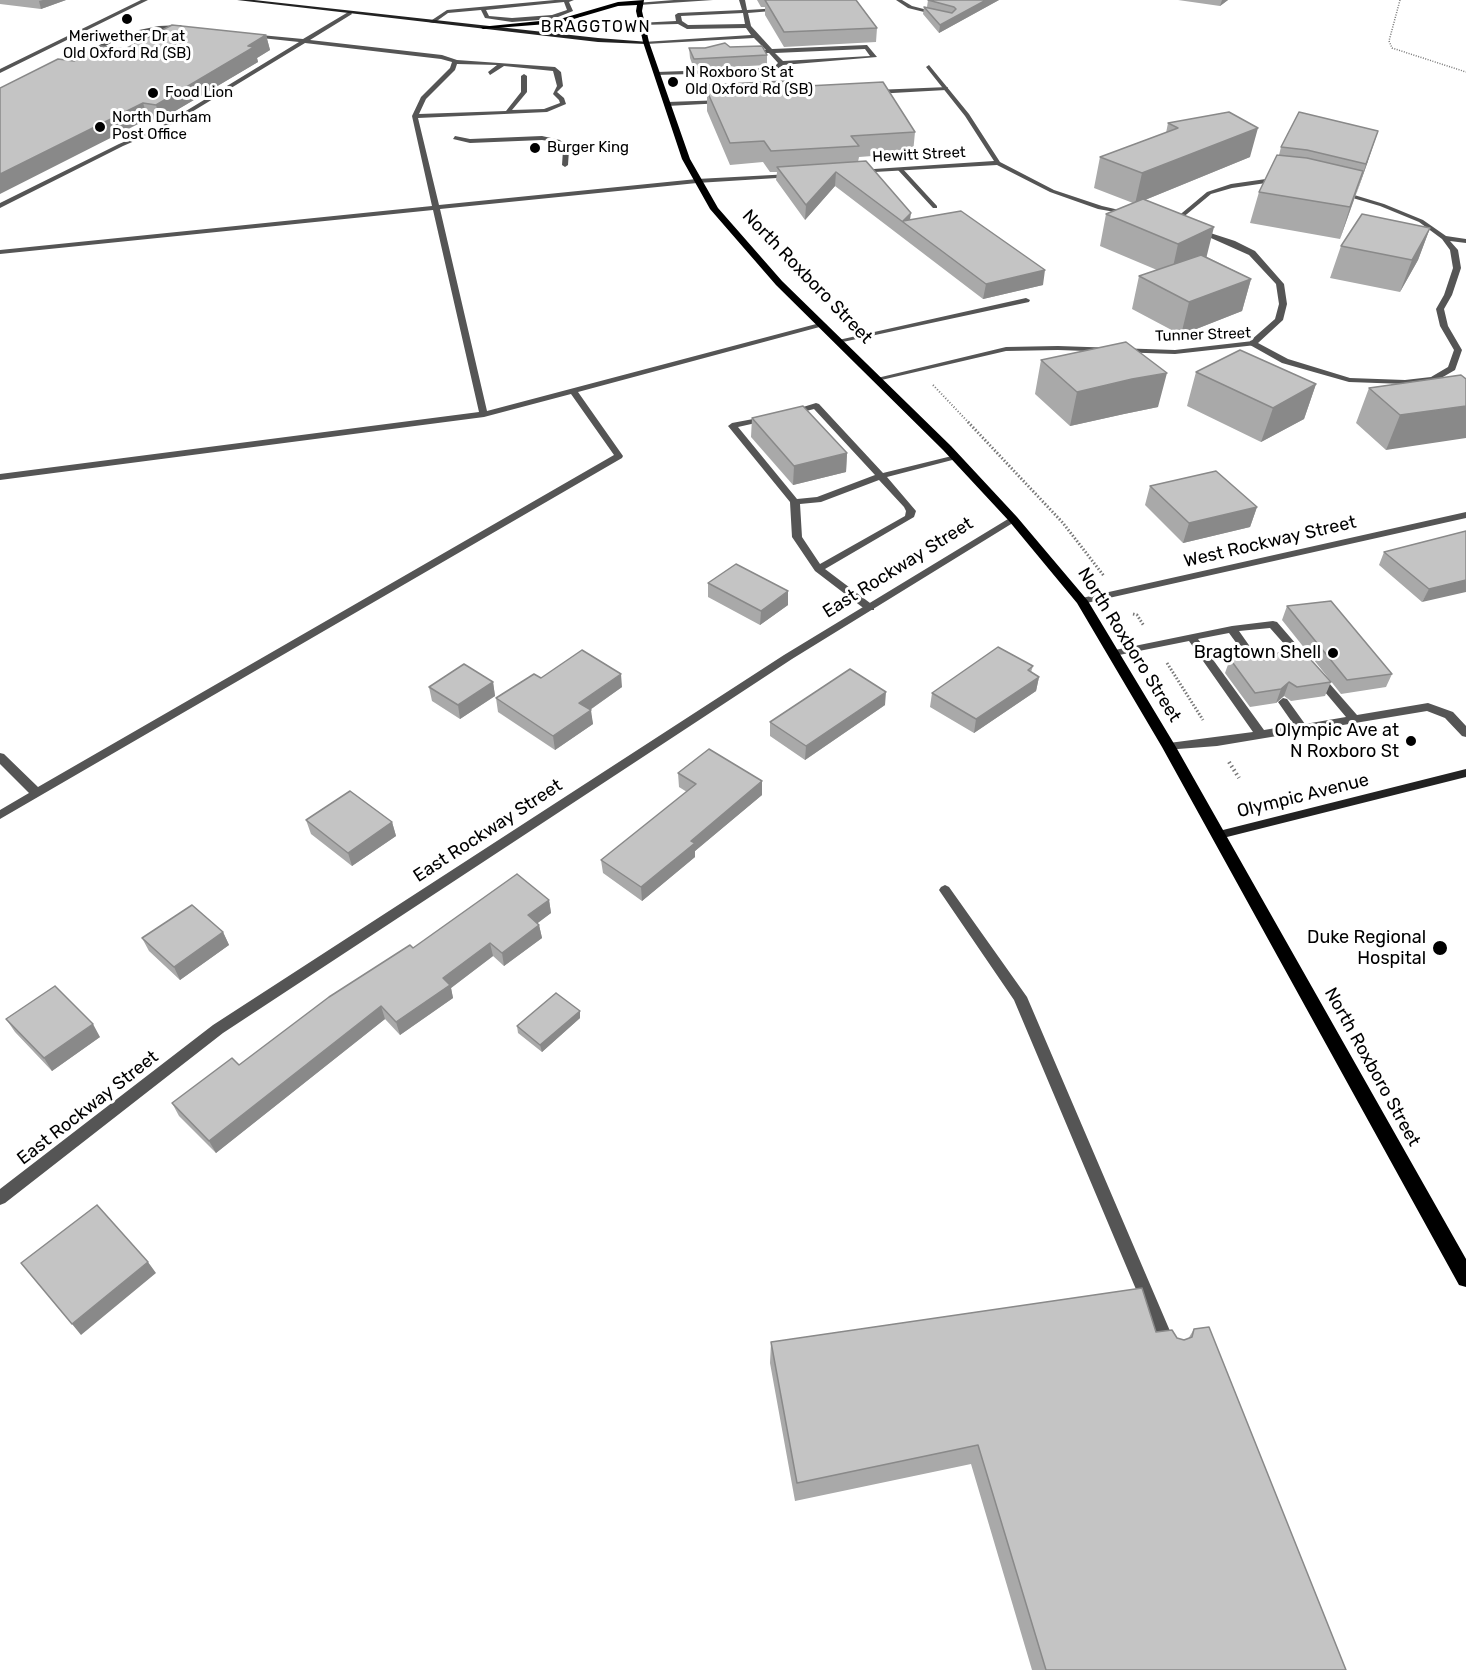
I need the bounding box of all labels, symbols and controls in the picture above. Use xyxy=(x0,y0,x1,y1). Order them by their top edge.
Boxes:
marker: Meriwether Dr at Old Oxford Rd (SB) xyxy=(120,12,134,26)
district label: BRAGGTOWN xyxy=(541,17,651,37)
place label: Meriwether Dr at Old Oxford Rd (SB) xyxy=(63,28,191,63)
place label: N Roxboro St at Old Oxford Rd (SB) xyxy=(685,64,813,99)
marker: N Roxboro St at Old Oxford Rd (SB) xyxy=(666,75,680,89)
place label: Food Lion xyxy=(165,84,233,102)
marker: Food Lion xyxy=(146,86,160,100)
place label: North Durham Post Office xyxy=(112,109,211,144)
marker: North Durham Post Office xyxy=(93,120,107,134)
place label: Burger King xyxy=(547,139,629,157)
marker: Burger King xyxy=(528,141,542,155)
street label: Hewitt Street xyxy=(872,144,966,166)
street label: North Roxboro Street xyxy=(737,205,877,349)
street label: Tunner Street xyxy=(1155,324,1251,346)
street label: West Rockway Street xyxy=(1182,512,1358,572)
street label: East Rockway Street xyxy=(819,513,977,623)
street label: North Roxboro Street xyxy=(1073,564,1185,726)
place label: Bragtown Shell xyxy=(1194,642,1321,664)
marker: Bragtown Shell xyxy=(1326,646,1340,660)
place label: Olympic Ave at N Roxboro St xyxy=(1275,720,1399,762)
marker: Olympic Ave at N Roxboro St xyxy=(1404,734,1418,748)
street label: Olympic Avenue xyxy=(1235,769,1371,823)
street label: East Rockway Street xyxy=(410,775,566,887)
place label: Duke Regional Hospital xyxy=(1307,927,1426,970)
marker: Duke Regional Hospital xyxy=(1431,939,1449,957)
street label: North Roxboro Street xyxy=(1319,984,1425,1150)
street label: East Rockway Street xyxy=(13,1046,163,1170)

